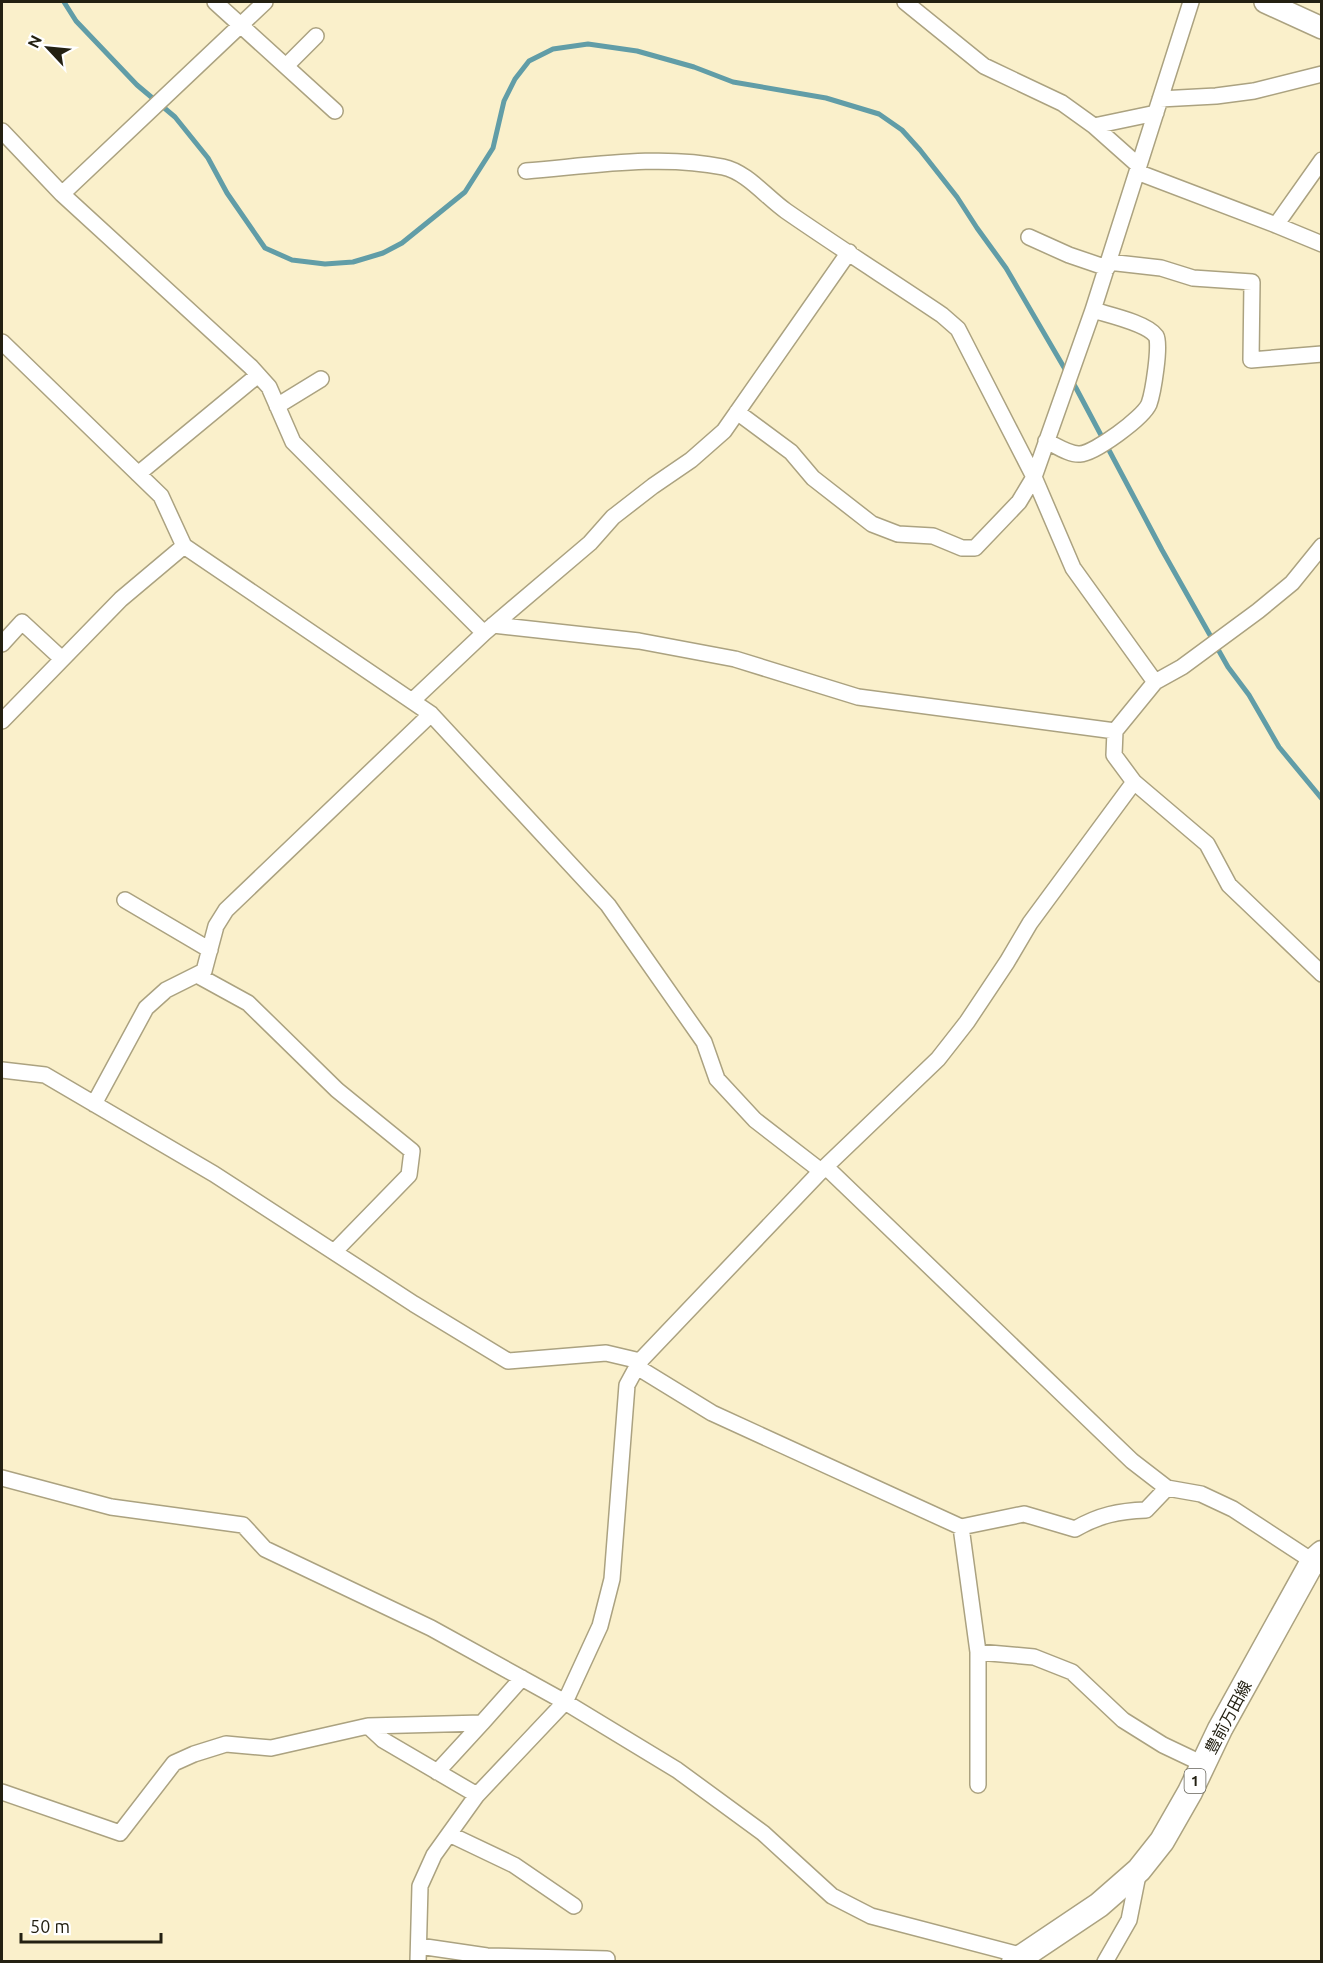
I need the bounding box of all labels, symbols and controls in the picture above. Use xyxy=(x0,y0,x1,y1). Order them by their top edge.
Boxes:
north arrow xyxy=(18,18,78,78)
text: N xyxy=(24,32,45,51)
street label: 豊前万田線 xyxy=(1201,1677,1255,1757)
road number: 1 xyxy=(1184,1769,1206,1793)
scale bar xyxy=(21,1906,160,1944)
text: 50 m xyxy=(30,1916,70,1936)

